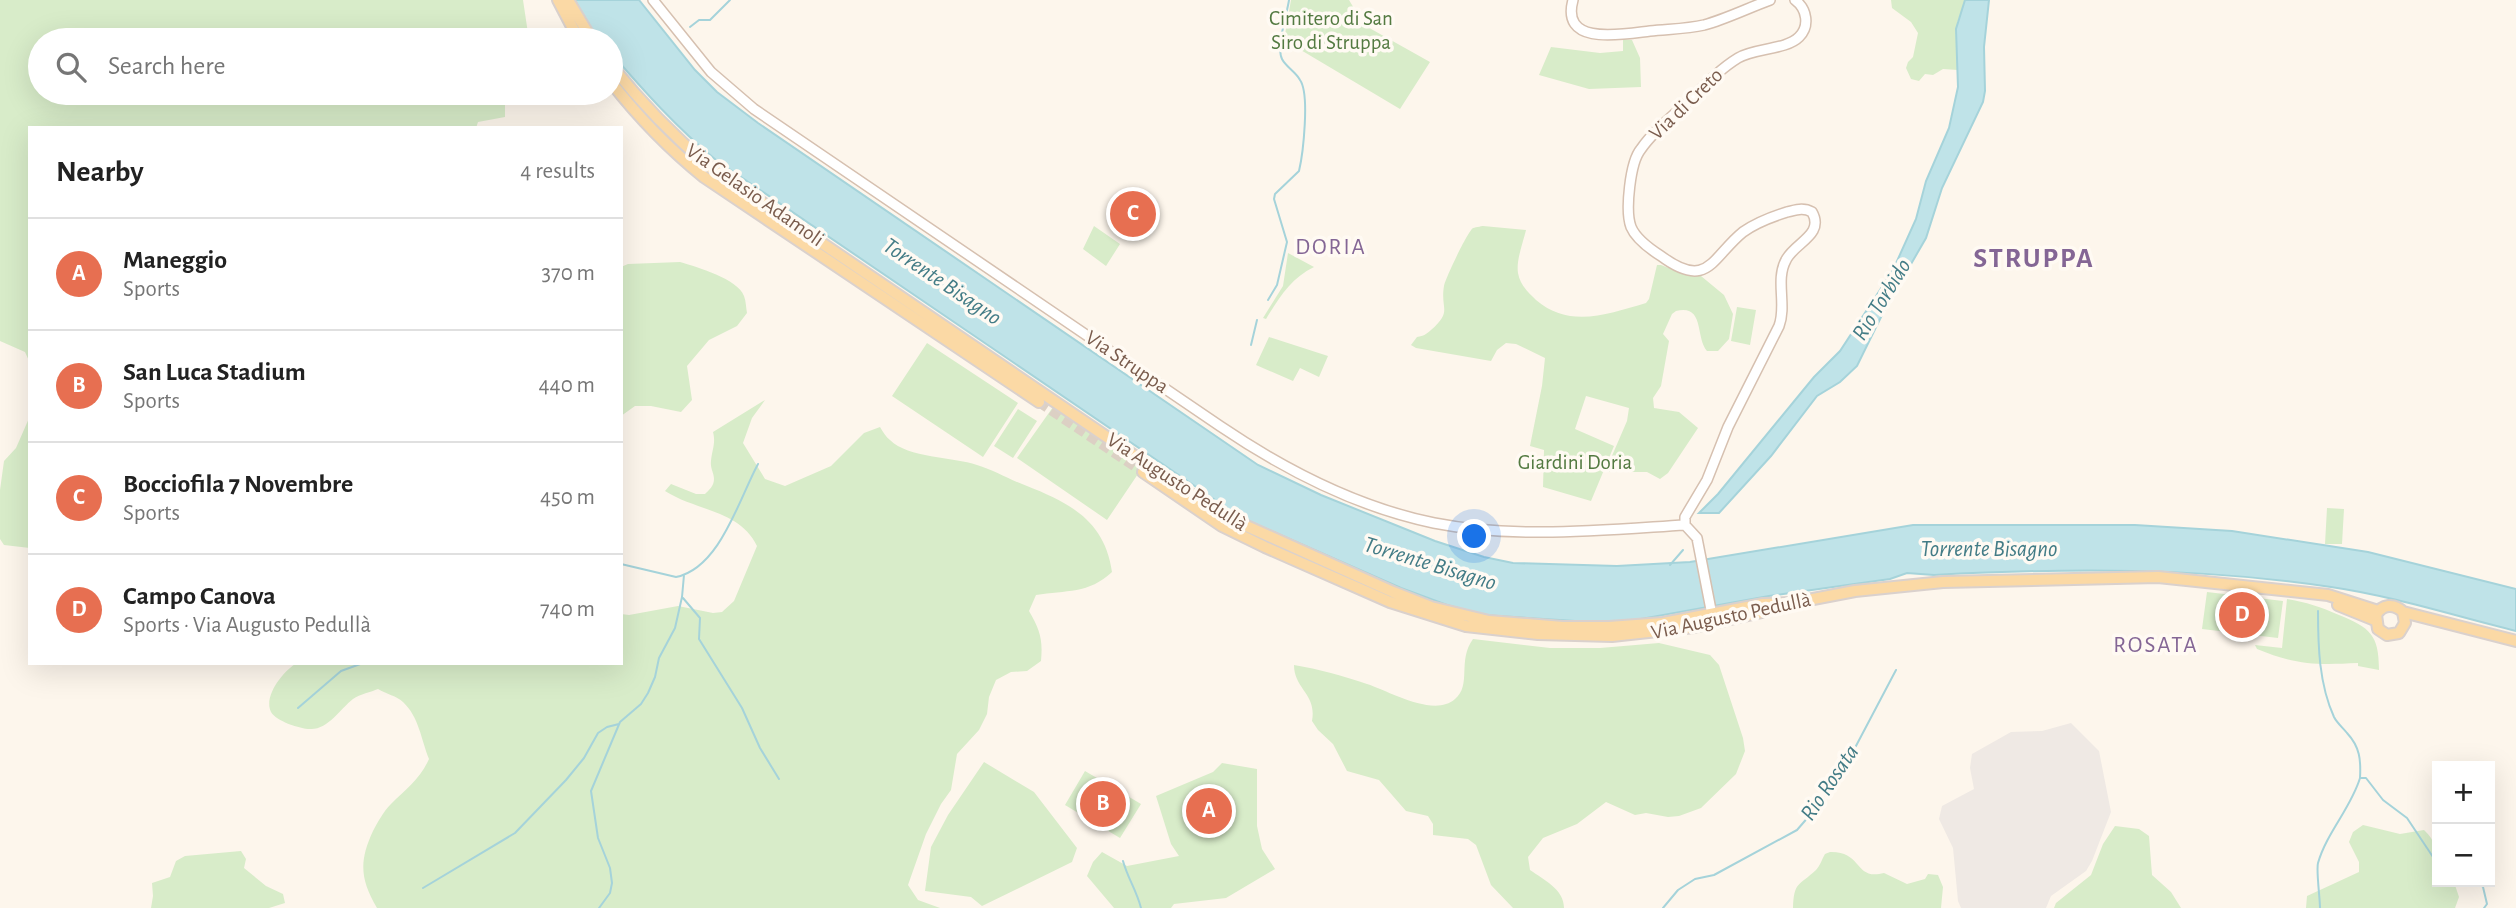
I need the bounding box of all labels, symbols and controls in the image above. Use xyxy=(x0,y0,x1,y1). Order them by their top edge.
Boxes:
park label: Cimitero di San Siro di Struppa xyxy=(1269,8,1393,53)
search box xyxy=(28,28,623,105)
icon: search xyxy=(52,48,90,86)
text: Search here xyxy=(108,53,226,79)
street label: Via di Creto xyxy=(1645,64,1727,144)
street label: Via Gelasio Adamoli xyxy=(682,140,828,250)
text: Nearby xyxy=(56,157,144,187)
text: 4 results xyxy=(520,160,595,183)
pin: C xyxy=(1110,188,1156,240)
water label: Torrente Bisagno xyxy=(879,234,1005,330)
district label: DORIA xyxy=(1295,236,1367,259)
district label: STRUPPA xyxy=(1973,245,2095,273)
text: Maneggio xyxy=(123,247,227,273)
water label: Rio Torbido xyxy=(1848,255,1916,345)
text: A xyxy=(72,262,86,285)
text: 370 m xyxy=(542,262,595,285)
text: Sports xyxy=(123,278,180,301)
street label: Via Struppa xyxy=(1082,327,1173,398)
text: San Luca Stadium xyxy=(123,359,306,385)
text: B xyxy=(72,374,86,397)
text: 440 m xyxy=(539,374,595,397)
text: Sports xyxy=(123,390,180,413)
street label: Via Augusto Pedullà xyxy=(1103,429,1251,535)
park label: Giardini Doria xyxy=(1518,452,1633,473)
text: Bocciofila 7 Novembre xyxy=(123,471,353,497)
text: C xyxy=(73,486,85,509)
text: 450 m xyxy=(540,486,595,509)
text: Sports xyxy=(123,502,180,525)
your location xyxy=(1457,519,1491,553)
water label: Torrente Bisagno xyxy=(1361,533,1499,595)
water label: Torrente Bisagno xyxy=(1921,538,2057,561)
text: Campo Canova xyxy=(123,583,276,609)
street label: Via Augusto Pedullà xyxy=(1649,589,1813,643)
pin: D xyxy=(2219,589,2265,641)
text: D xyxy=(71,598,87,621)
text: 740 m xyxy=(540,598,595,621)
text: Sports · Via Augusto Pedullà xyxy=(123,614,371,637)
district label: ROSATA xyxy=(2113,634,2199,657)
water label: Rio Rosata xyxy=(1797,741,1863,825)
map controls xyxy=(2432,761,2495,887)
button: + xyxy=(2432,761,2495,824)
pin: B xyxy=(1080,778,1126,830)
pin: A xyxy=(1186,785,1232,837)
button: − xyxy=(2432,824,2495,887)

